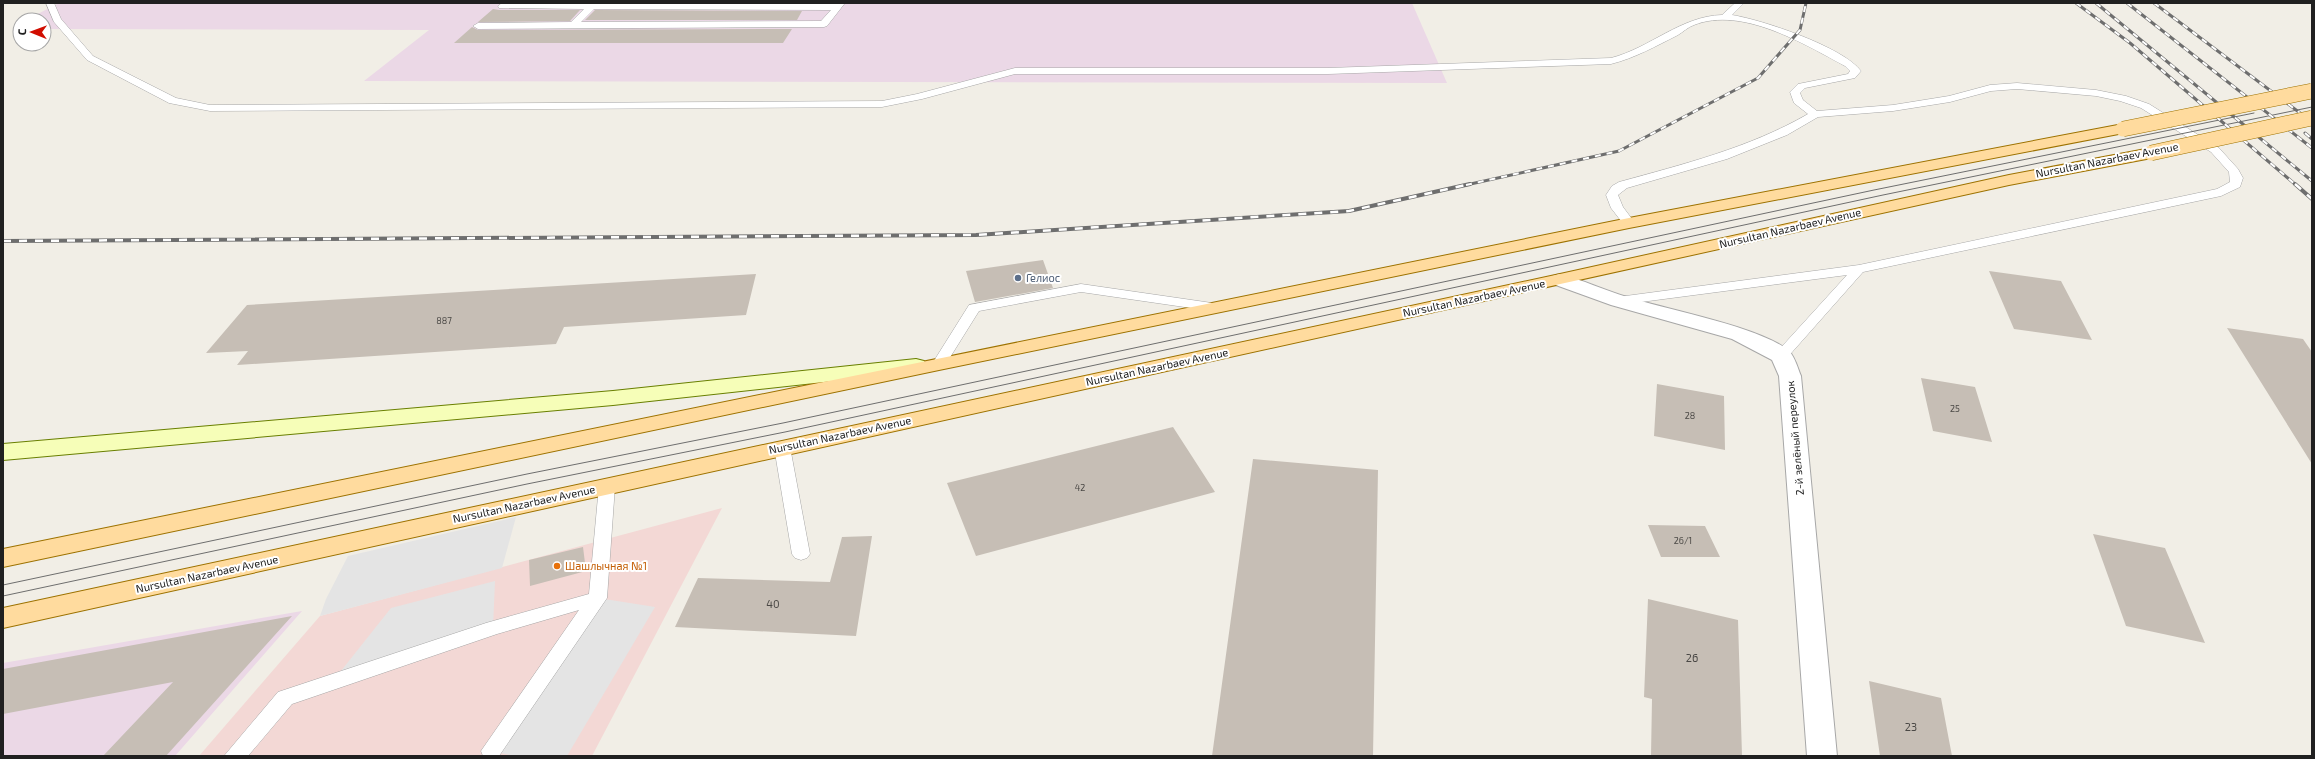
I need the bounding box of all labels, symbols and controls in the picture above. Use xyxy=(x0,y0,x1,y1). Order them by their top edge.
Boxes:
north arrow xyxy=(12,12,52,52)
text: С xyxy=(15,28,28,35)
street label: Nursultan Nazarbaev Avenue xyxy=(2034,139,2180,180)
street label: Nursultan Nazarbaev Avenue xyxy=(1718,205,1862,250)
place label: Гелиос xyxy=(1026,271,1060,284)
marker: Гелиос xyxy=(1013,273,1023,283)
street label: Nursultan Nazarbaev Avenue xyxy=(1402,276,1546,319)
house number: 887 xyxy=(436,315,452,326)
street label: Nursultan Nazarbaev Avenue xyxy=(1085,345,1229,388)
street label: 2-й зелёный переулок xyxy=(1783,380,1807,496)
house number: 25 xyxy=(1950,403,1960,414)
house number: 28 xyxy=(1685,410,1695,421)
street label: Nursultan Nazarbaev Avenue xyxy=(768,413,912,456)
street label: Nursultan Nazarbaev Avenue xyxy=(452,482,596,525)
house number: 42 xyxy=(1075,482,1085,493)
house number: 26/1 xyxy=(1674,535,1692,546)
street label: Nursultan Nazarbaev Avenue xyxy=(135,552,279,595)
place label: Шашлычная №1 xyxy=(565,559,647,572)
marker: Шашлычная №1 xyxy=(552,561,562,571)
house number: 40 xyxy=(766,597,780,610)
house number: 26 xyxy=(1686,651,1698,664)
house number: 23 xyxy=(1905,720,1917,733)

